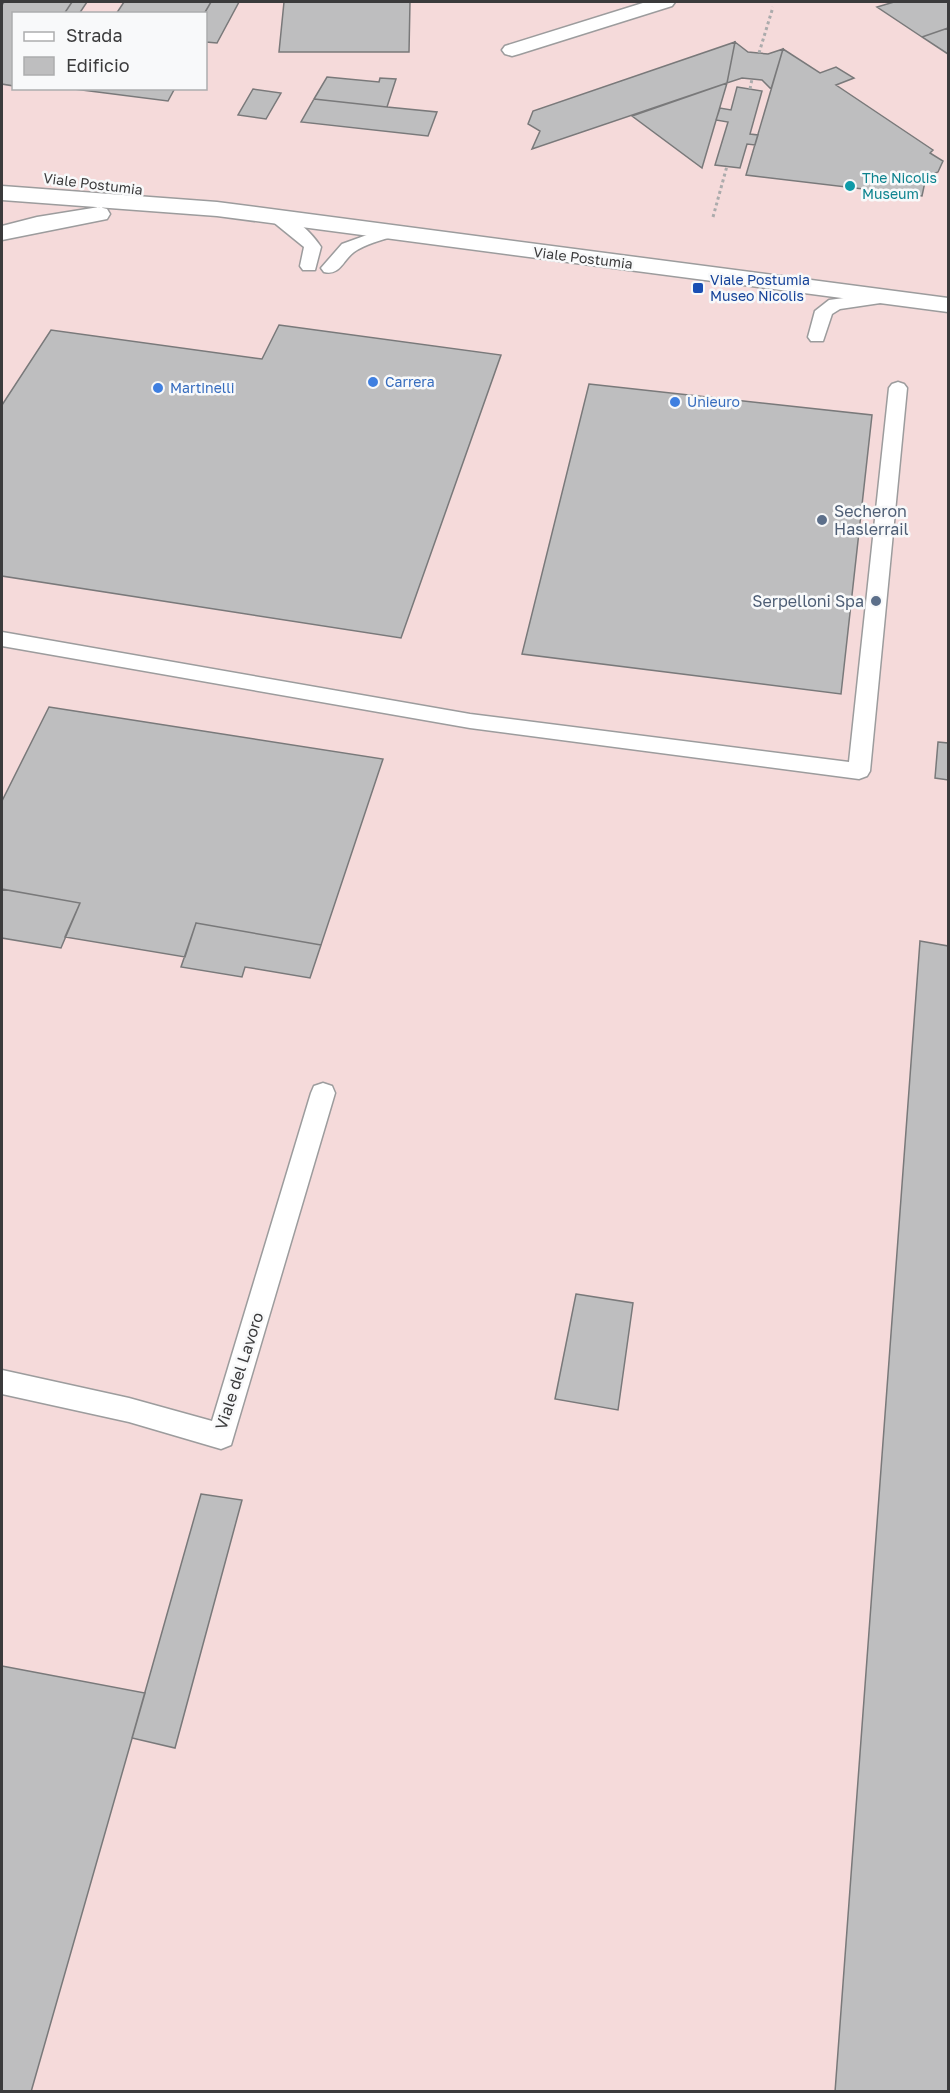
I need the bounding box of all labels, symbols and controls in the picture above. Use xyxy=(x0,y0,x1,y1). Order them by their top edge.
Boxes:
legend xyxy=(12,12,207,90)
text: Strada xyxy=(66,24,123,46)
text: Edificio xyxy=(66,54,130,76)
street label: Viale Postumia xyxy=(42,169,144,198)
place label: The Nicolis Museum xyxy=(862,169,937,202)
marker: The Nicolis Museum xyxy=(843,179,857,193)
street label: Viale Postumia xyxy=(532,243,634,272)
place label: Viale Postumia Museo Nicolis xyxy=(710,271,810,304)
marker: Viale Postumia Museo Nicolis xyxy=(691,281,705,295)
place label: Carrera xyxy=(385,373,435,390)
marker: Carrera xyxy=(366,375,380,389)
place label: Martinelli xyxy=(170,379,234,396)
marker: Martinelli xyxy=(151,381,165,395)
place label: Unieuro xyxy=(687,393,740,410)
marker: Unieuro xyxy=(668,395,682,409)
place label: Secheron Haslerrail xyxy=(834,501,909,539)
marker: Secheron Haslerrail xyxy=(815,513,829,527)
place label: Serpelloni Spa xyxy=(752,591,864,611)
marker: Serpelloni Spa xyxy=(869,594,883,608)
street label: Viale del Lavoro xyxy=(211,1310,267,1432)

